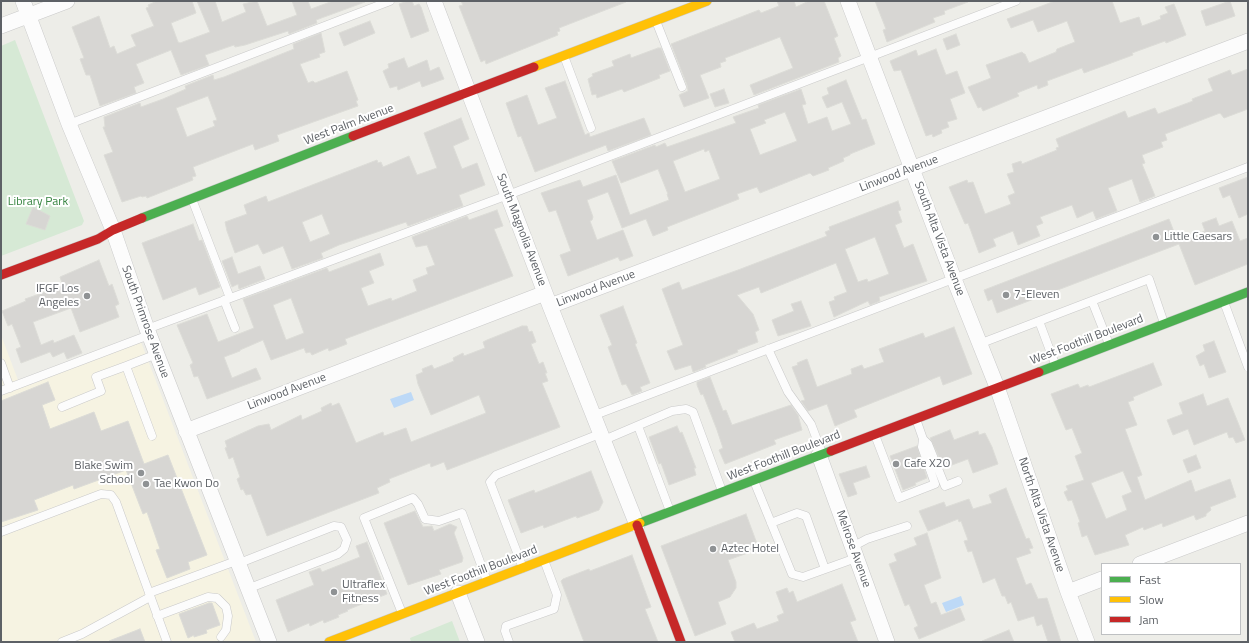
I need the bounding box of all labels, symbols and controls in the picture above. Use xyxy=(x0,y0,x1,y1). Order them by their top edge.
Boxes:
street label: West Palm Avenue xyxy=(302,101,396,149)
street label: Linwood Avenue xyxy=(858,152,940,196)
street label: South Magnolia Avenue xyxy=(493,172,549,288)
street label: South Alta Vista Avenue xyxy=(911,180,967,298)
park label: Library Park xyxy=(8,195,68,209)
place label: Little Caesars xyxy=(1164,230,1232,244)
marker: Little Caesars xyxy=(1151,232,1161,242)
street label: South Primrose Avenue xyxy=(118,264,172,380)
street label: Linwood Avenue xyxy=(555,267,637,311)
place label: IFGF Los Angeles xyxy=(36,282,79,310)
place label: 7-Eleven xyxy=(1014,288,1060,302)
marker: 7-Eleven xyxy=(1001,290,1011,300)
marker: IFGF Los Angeles xyxy=(82,291,92,301)
street label: West Foothill Boulevard xyxy=(1028,312,1146,368)
street label: Linwood Avenue xyxy=(246,370,328,414)
street label: West Foothill Boulevard xyxy=(725,428,843,484)
street label: North Alta Vista Avenue xyxy=(1015,456,1067,574)
place label: Cafe X2O xyxy=(904,457,950,471)
place label: Blake Swim School xyxy=(74,459,133,487)
marker: Cafe X2O xyxy=(891,459,901,469)
marker: Blake Swim School xyxy=(136,468,146,478)
place label: Tae Kwon Do xyxy=(154,477,219,491)
marker: Tae Kwon Do xyxy=(141,479,151,489)
street label: Melrose Avenue xyxy=(832,508,874,590)
place label: Aztec Hotel xyxy=(721,542,779,556)
street label: West Foothill Boulevard xyxy=(422,543,540,599)
marker: Aztec Hotel xyxy=(708,544,718,554)
legend xyxy=(1101,563,1241,635)
text: Fast xyxy=(1139,570,1161,589)
place label: Ultraflex Fitness xyxy=(342,578,385,606)
marker: Ultraflex Fitness xyxy=(329,587,339,597)
text: Slow xyxy=(1139,590,1164,609)
text: Jam xyxy=(1139,610,1159,629)

